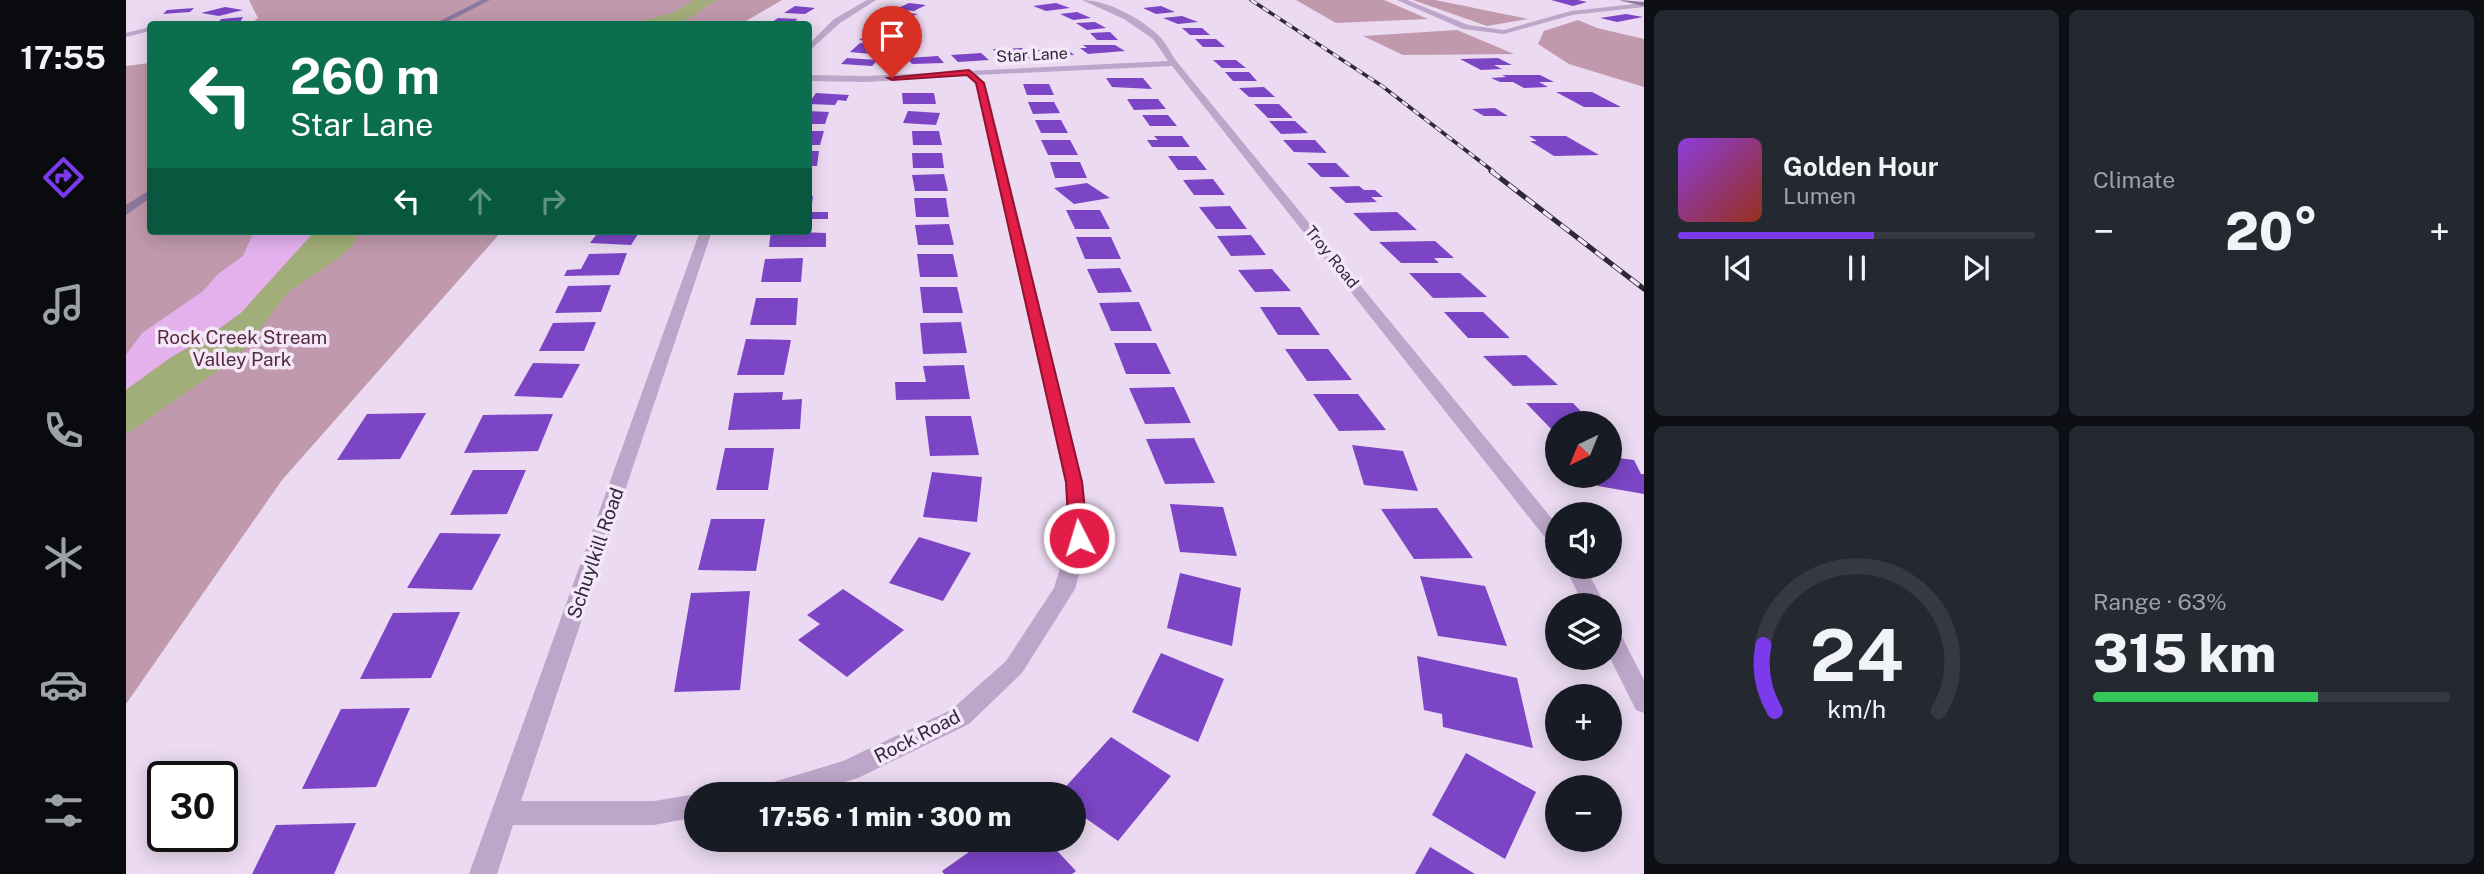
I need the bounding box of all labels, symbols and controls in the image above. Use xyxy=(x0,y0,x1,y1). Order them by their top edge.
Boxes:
pin xyxy=(862,6,922,78)
icon: arrive xyxy=(873,17,911,55)
text: 17:55 xyxy=(20,39,106,76)
street label: Star Lane xyxy=(996,44,1068,66)
text: 260 m xyxy=(290,47,440,105)
icon: left xyxy=(175,49,266,140)
text: Star Lane xyxy=(290,106,433,143)
text: Golden Hour xyxy=(1783,151,1938,182)
icon: directions xyxy=(39,153,88,202)
text: Climate xyxy=(2093,166,2175,193)
icon: left xyxy=(388,182,426,220)
icon: ahead xyxy=(461,182,499,220)
icon: right xyxy=(534,182,572,220)
text: Lumen xyxy=(1783,182,1856,209)
text: 20° xyxy=(2225,201,2318,262)
text: − xyxy=(2093,209,2114,254)
text: + xyxy=(2429,209,2450,254)
street label: Troy Road xyxy=(1301,222,1363,292)
icon: previous xyxy=(1719,249,1757,287)
icon: pause xyxy=(1838,249,1876,287)
icon: next xyxy=(1957,249,1995,287)
icon: music xyxy=(39,280,88,329)
park label: Rock Creek Stream Valley Park xyxy=(157,326,327,370)
icon: phone xyxy=(39,406,88,455)
north arrow xyxy=(1545,411,1622,488)
map controls xyxy=(1545,411,1622,852)
street label: Schuylkill Road xyxy=(562,485,628,621)
position arrow xyxy=(1042,501,1116,575)
button: sound xyxy=(1545,502,1622,579)
icon: climate xyxy=(39,533,88,582)
text: Range · 63% xyxy=(2093,588,2227,615)
button: layers xyxy=(1545,593,1622,670)
text: 24 xyxy=(1810,612,1903,697)
text: 315 km xyxy=(2093,623,2276,684)
icon: car xyxy=(39,660,88,709)
button: + xyxy=(1545,684,1622,761)
text: km/h xyxy=(1827,694,1886,724)
street label: Rock Road xyxy=(870,705,964,767)
speed limit sign: 30 xyxy=(147,761,238,852)
button: − xyxy=(1545,775,1622,852)
icon: filters xyxy=(39,786,88,835)
text: 17:56 · 1 min · 300 m xyxy=(759,801,1011,832)

